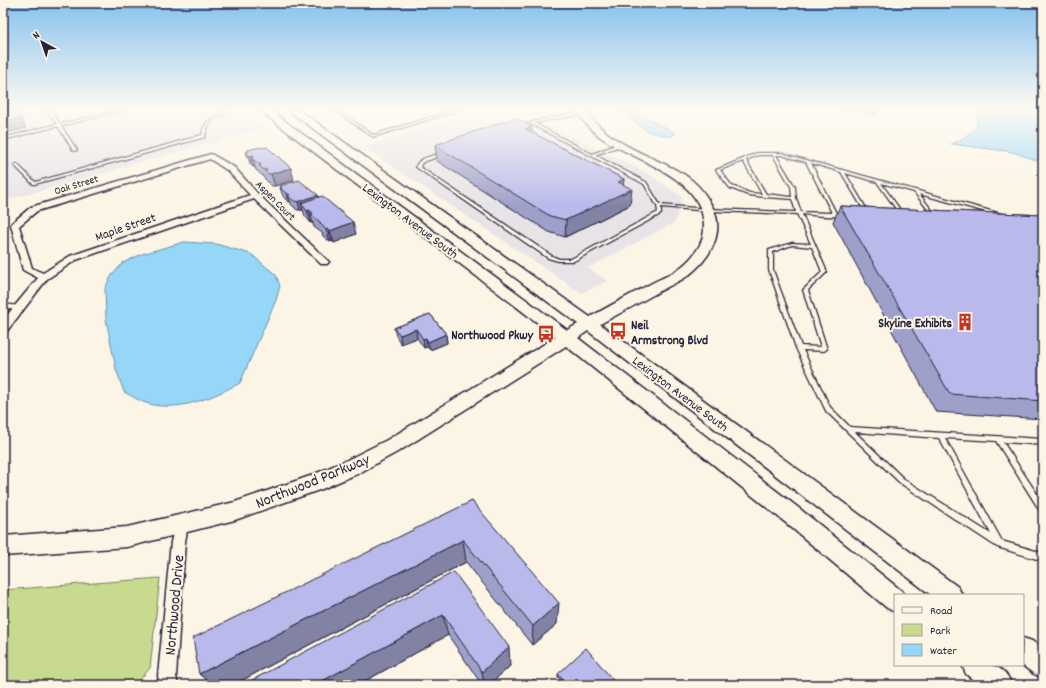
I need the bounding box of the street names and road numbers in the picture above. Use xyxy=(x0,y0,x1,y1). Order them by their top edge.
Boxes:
street label: Oak Street xyxy=(53,172,101,200)
street label: Aspen Court xyxy=(251,178,298,225)
street label: Lexington Avenue South xyxy=(357,180,462,264)
street label: Maple Street xyxy=(93,209,159,248)
street label: Lexington Avenue South xyxy=(627,353,732,437)
street label: Northwood Parkway xyxy=(252,449,374,516)
street label: Northwood Drive xyxy=(160,554,191,656)

